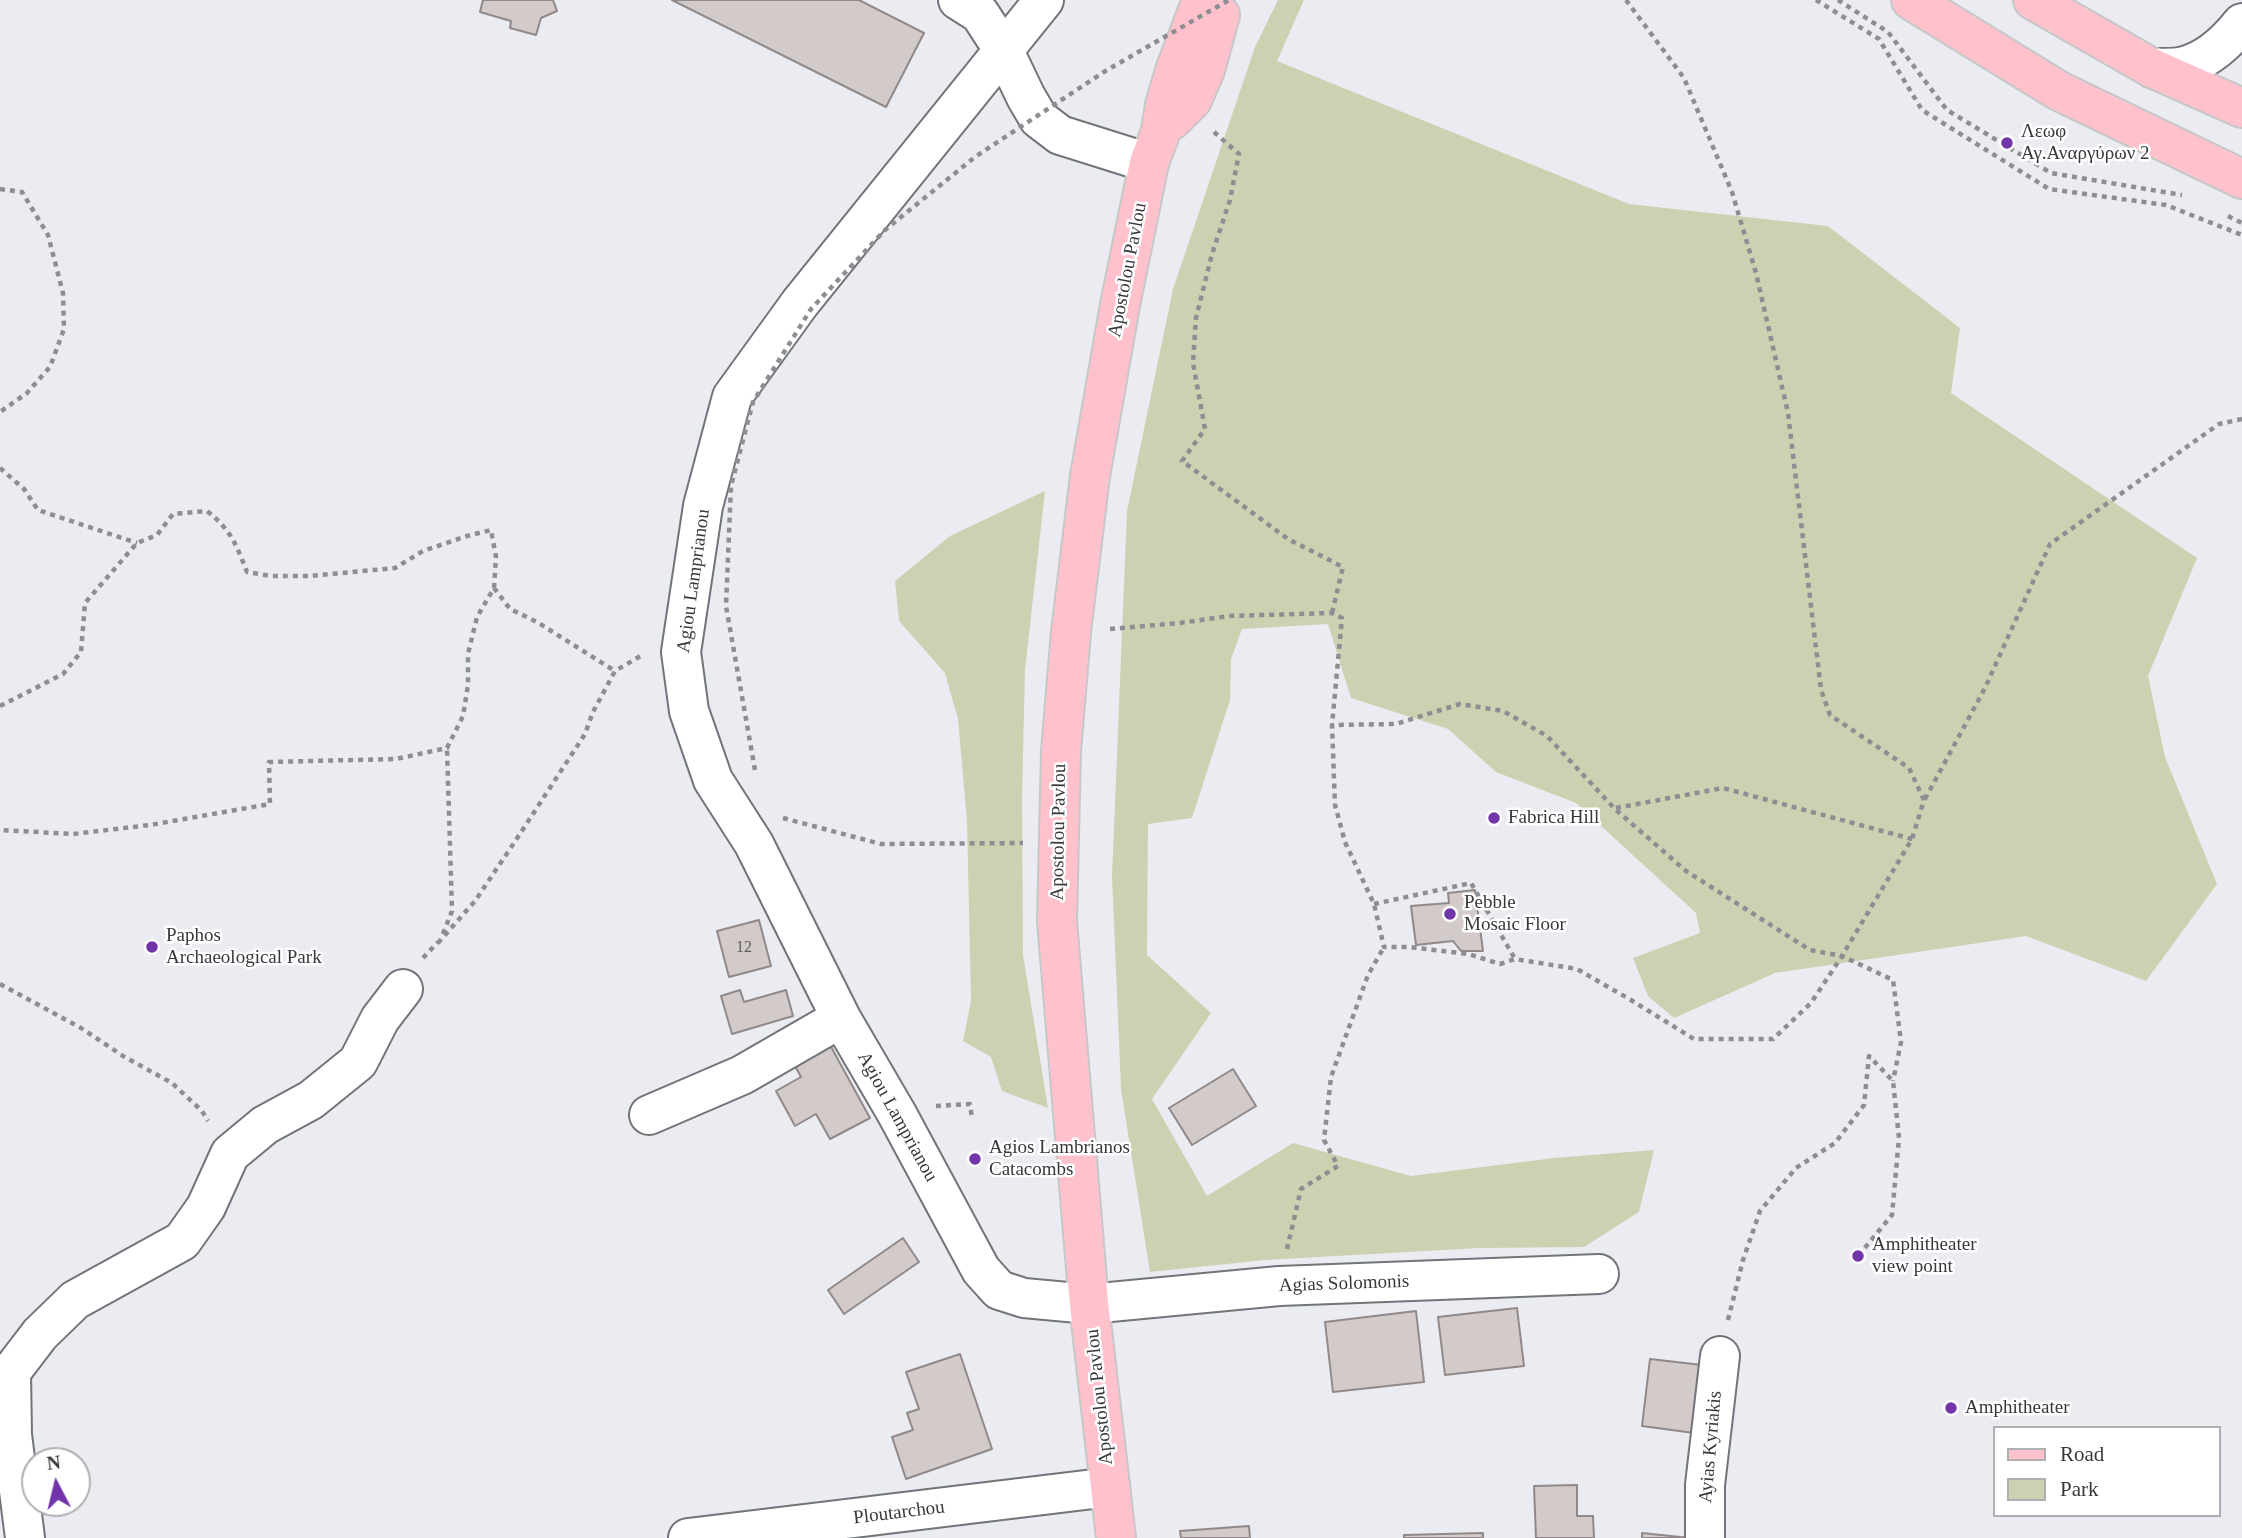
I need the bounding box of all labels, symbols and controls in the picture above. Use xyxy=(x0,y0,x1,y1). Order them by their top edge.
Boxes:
place label: Λεωφ Αγ.Αναργύρων 2 xyxy=(2021,121,2150,165)
marker: Λεωφ Αγ.Αναργύρων 2 xyxy=(1999,135,2015,151)
street label: Apostolou Pavlou xyxy=(1104,201,1152,339)
street label: Agiou Lamprianou xyxy=(673,508,715,654)
street label: Apostolou Pavlou xyxy=(1046,763,1072,901)
place label: Fabrica Hill xyxy=(1508,807,1599,829)
marker: Fabrica Hill xyxy=(1486,810,1502,826)
place label: Pebble Mosaic Floor xyxy=(1464,892,1566,936)
marker: Pebble Mosaic Floor xyxy=(1442,906,1458,922)
place label: Paphos Archaeological Park xyxy=(166,925,322,969)
house number: 12 xyxy=(736,938,752,958)
marker: Paphos Archaeological Park xyxy=(144,939,160,955)
street label: Agiou Lamprianou xyxy=(852,1048,942,1186)
place label: Agios Lambrianos Catacombs xyxy=(989,1137,1130,1181)
marker: Agios Lambrianos Catacombs xyxy=(967,1151,983,1167)
place label: Amphitheater view point xyxy=(1872,1234,1976,1278)
marker: Amphitheater view point xyxy=(1850,1248,1866,1264)
street label: Agias Solomonis xyxy=(1278,1270,1410,1298)
street label: Apostolou Pavlou xyxy=(1082,1328,1118,1466)
street label: Ayias Kyriakis xyxy=(1695,1390,1727,1504)
place label: Amphitheater xyxy=(1965,1397,2069,1419)
marker: Amphitheater xyxy=(1943,1400,1959,1416)
legend xyxy=(1994,1426,2221,1517)
text: Road xyxy=(2060,1442,2104,1466)
north arrow xyxy=(21,1447,91,1517)
text: N xyxy=(46,1451,62,1474)
text: Park xyxy=(2060,1477,2099,1501)
street label: Ploutarchou xyxy=(852,1496,946,1530)

